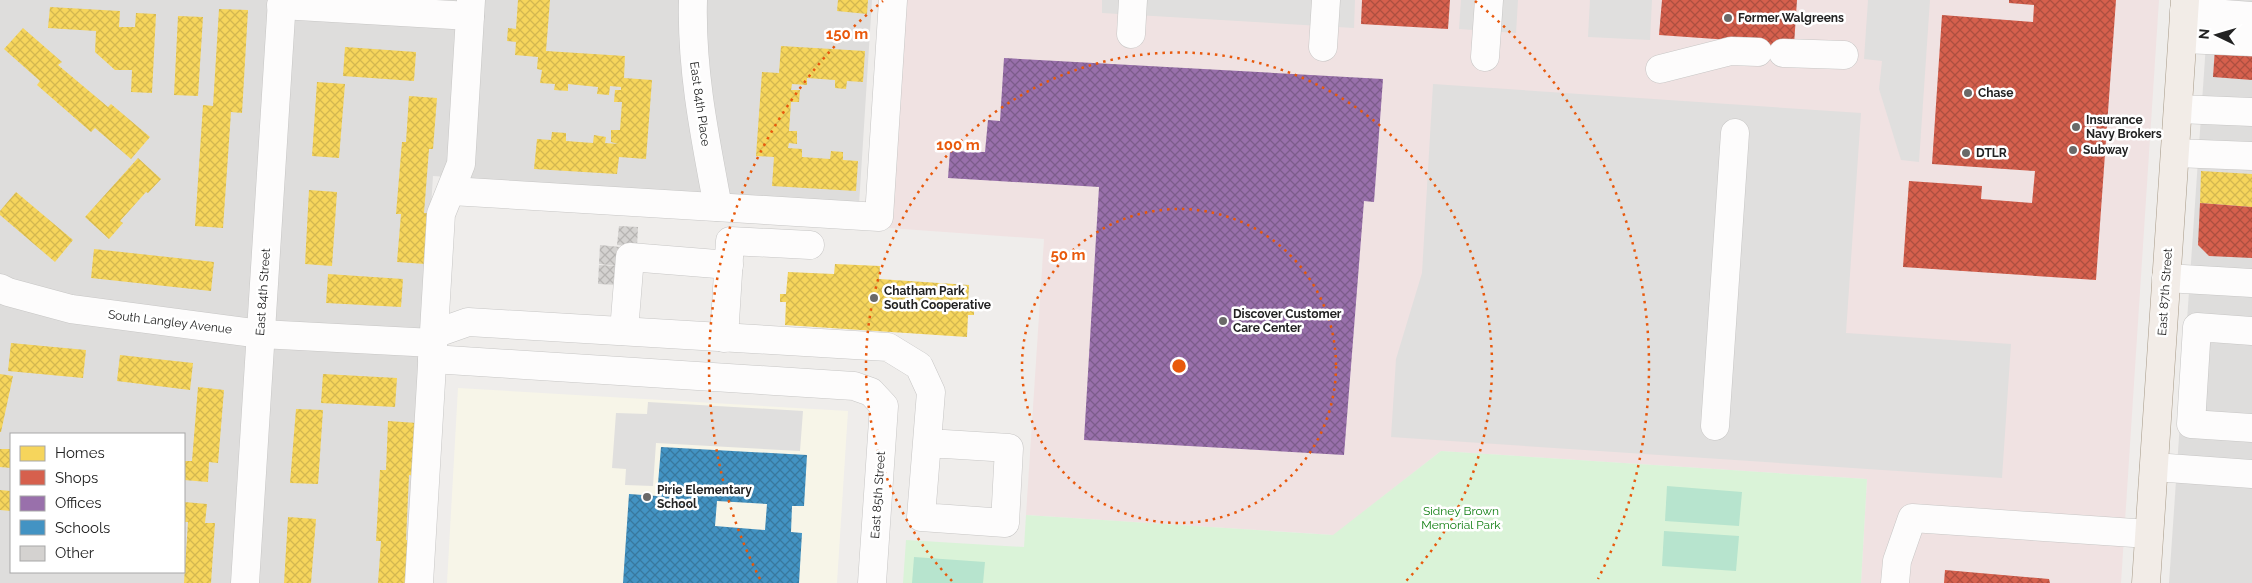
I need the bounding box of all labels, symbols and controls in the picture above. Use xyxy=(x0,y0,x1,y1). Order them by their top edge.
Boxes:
north arrow xyxy=(2192,10,2242,60)
place label: Former Walgreens xyxy=(1738,11,1844,25)
marker: Former Walgreens xyxy=(1722,12,1734,24)
text: 150 m xyxy=(826,25,868,43)
text: N xyxy=(2196,28,2212,40)
street label: East 84th Place xyxy=(687,61,713,147)
place label: Chase xyxy=(1978,86,2013,100)
marker: Chase xyxy=(1962,87,1974,99)
place label: Insurance Navy Brokers xyxy=(2086,113,2162,141)
marker: Insurance Navy Brokers xyxy=(2070,121,2082,133)
text: 100 m xyxy=(936,136,980,154)
place label: Subway xyxy=(2083,143,2129,157)
marker: Subway xyxy=(2067,144,2079,156)
place label: DTLR xyxy=(1976,146,2007,160)
marker: DTLR xyxy=(1960,147,1972,159)
text: 50 m xyxy=(1050,246,1086,264)
street label: East 84th Street xyxy=(253,248,273,336)
street label: East 87th Street xyxy=(2155,248,2175,336)
place label: Chatham Park South Cooperative xyxy=(884,284,991,312)
marker: Chatham Park South Cooperative xyxy=(868,292,880,304)
street label: South Langley Avenue xyxy=(107,307,233,337)
place label: Discover Customer Care Center xyxy=(1233,307,1342,335)
marker: Discover Customer Care Center xyxy=(1217,315,1229,327)
centre of rings xyxy=(1170,357,1188,375)
legend xyxy=(10,433,185,573)
text: Homes xyxy=(55,444,105,462)
street label: East 85th Street xyxy=(868,451,888,539)
text: Shops xyxy=(55,469,98,487)
place label: Pirie Elementary School xyxy=(657,483,752,511)
marker: Pirie Elementary School xyxy=(641,491,653,503)
text: Offices xyxy=(55,494,102,512)
park label: Sidney Brown Memorial Park xyxy=(1421,504,1501,532)
text: Schools xyxy=(55,519,110,537)
text: Other xyxy=(55,544,95,562)

